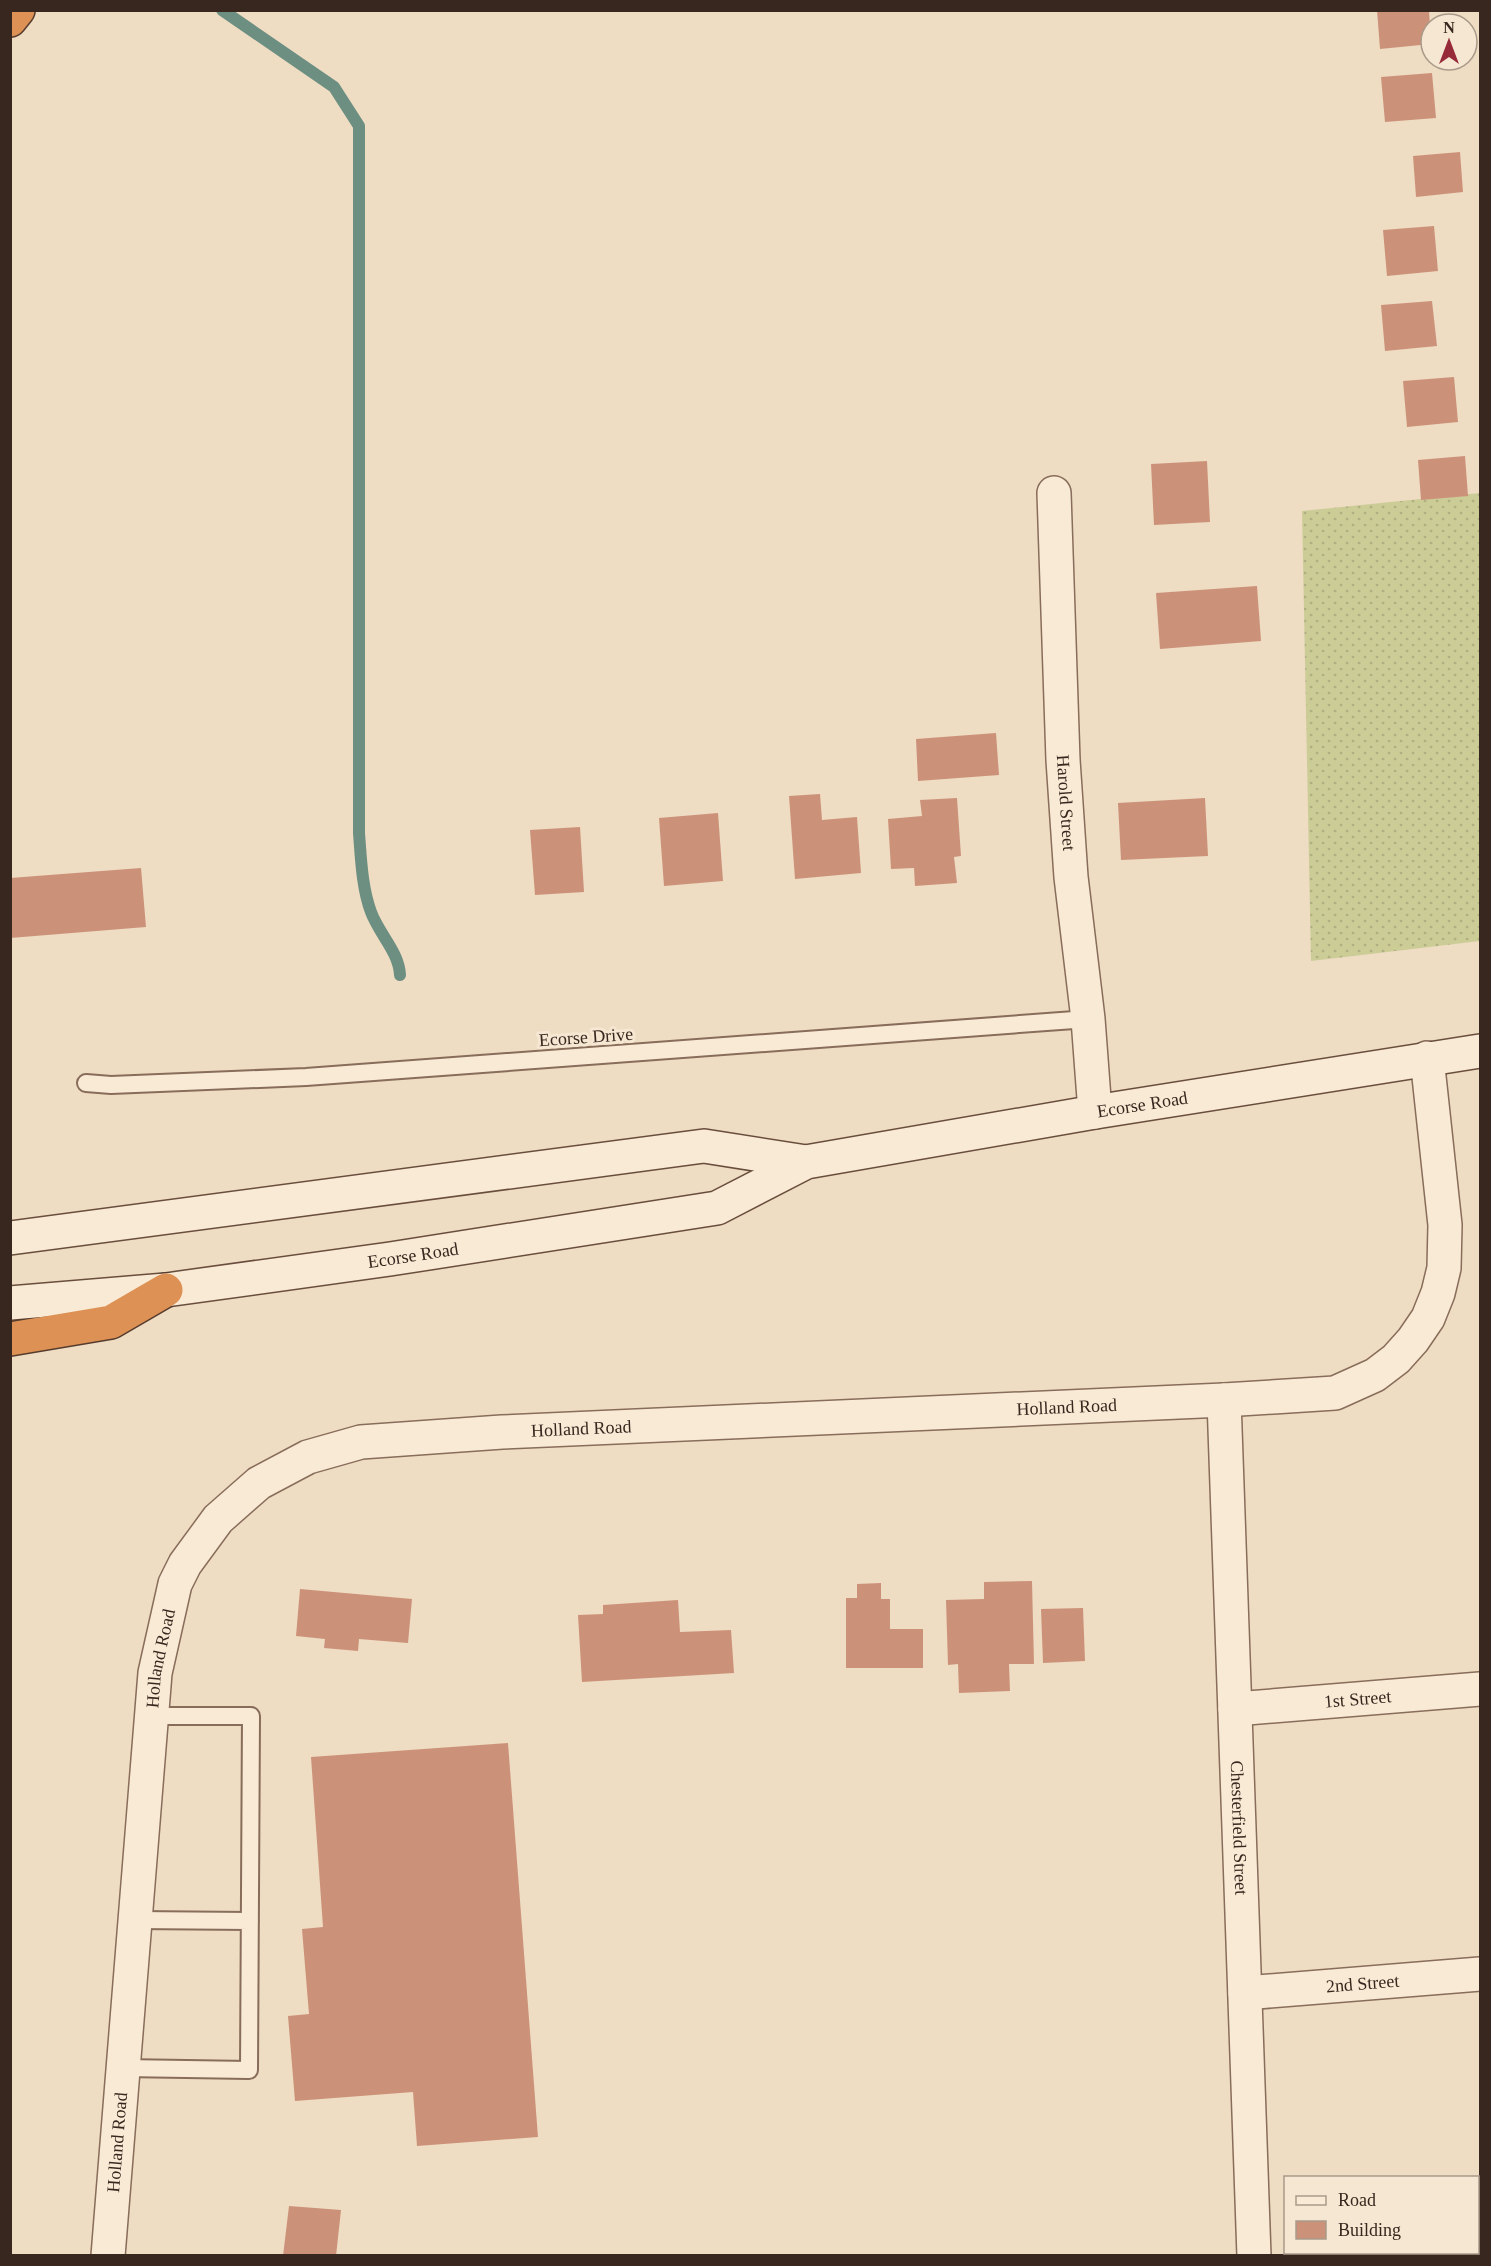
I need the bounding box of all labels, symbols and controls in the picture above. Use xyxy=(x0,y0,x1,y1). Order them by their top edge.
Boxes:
north arrow xyxy=(1419,12,1479,72)
text: N xyxy=(1443,19,1455,36)
street label: Harold Street xyxy=(1053,754,1079,852)
street label: Ecorse Drive xyxy=(538,1024,634,1050)
street label: Ecorse Road xyxy=(1096,1087,1189,1122)
street label: Ecorse Road xyxy=(366,1238,460,1272)
street label: Holland Road xyxy=(1016,1395,1117,1419)
street label: Holland Road xyxy=(531,1416,632,1441)
street label: Holland Road xyxy=(142,1607,179,1709)
street label: 1st Street xyxy=(1323,1686,1392,1712)
street label: Chesterfield Street xyxy=(1227,1760,1251,1895)
street label: 2nd Street xyxy=(1325,1971,1400,1996)
street label: Holland Road xyxy=(103,2091,131,2193)
legend xyxy=(1284,2176,1479,2254)
text: Road xyxy=(1338,2190,1376,2210)
text: Building xyxy=(1338,2220,1401,2240)

